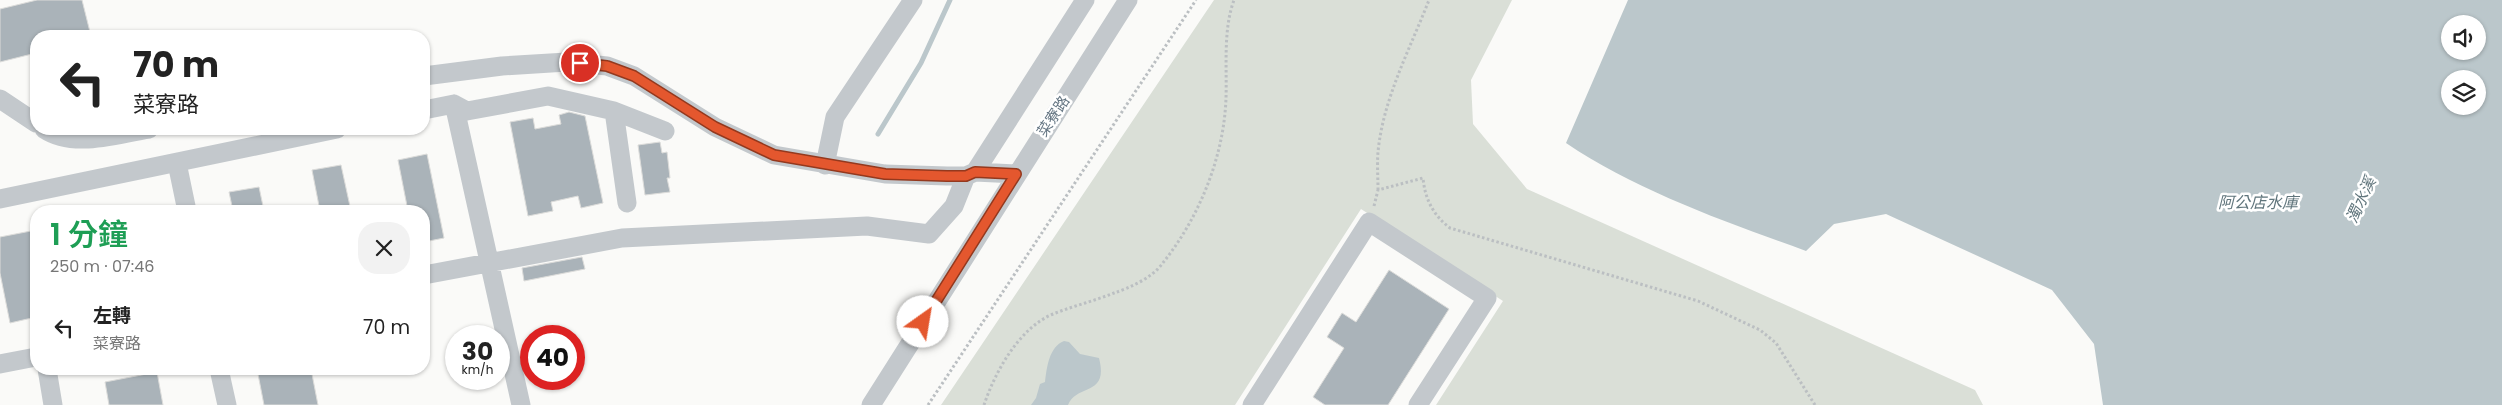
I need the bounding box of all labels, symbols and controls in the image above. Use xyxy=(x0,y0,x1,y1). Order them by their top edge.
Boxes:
map controls xyxy=(2441,15,2486,115)
button: sound xyxy=(2441,15,2486,60)
text: 70 m xyxy=(133,40,219,89)
pin xyxy=(559,42,601,84)
icon: arrive xyxy=(566,49,594,77)
icon: left xyxy=(50,50,115,115)
button: layers xyxy=(2441,70,2486,115)
text: 菜寮路 xyxy=(133,89,199,120)
street label: 菜寮路 xyxy=(1032,91,1074,141)
water label: 濁水溪 xyxy=(2340,172,2382,227)
water label: 阿公店水庫 xyxy=(2218,191,2301,214)
text: 1 分鐘 xyxy=(50,213,128,256)
button: close xyxy=(358,222,410,274)
text: 250 m · 07:46 xyxy=(50,255,154,278)
position arrow xyxy=(896,295,948,347)
text: 左轉 xyxy=(93,302,131,329)
icon: left xyxy=(50,314,78,342)
text: 70 m xyxy=(363,314,410,341)
speed limit sign: 40 xyxy=(520,325,585,390)
text: 菜寮路 xyxy=(93,332,141,355)
text: 30 xyxy=(462,334,493,369)
text: km/h xyxy=(462,361,493,378)

